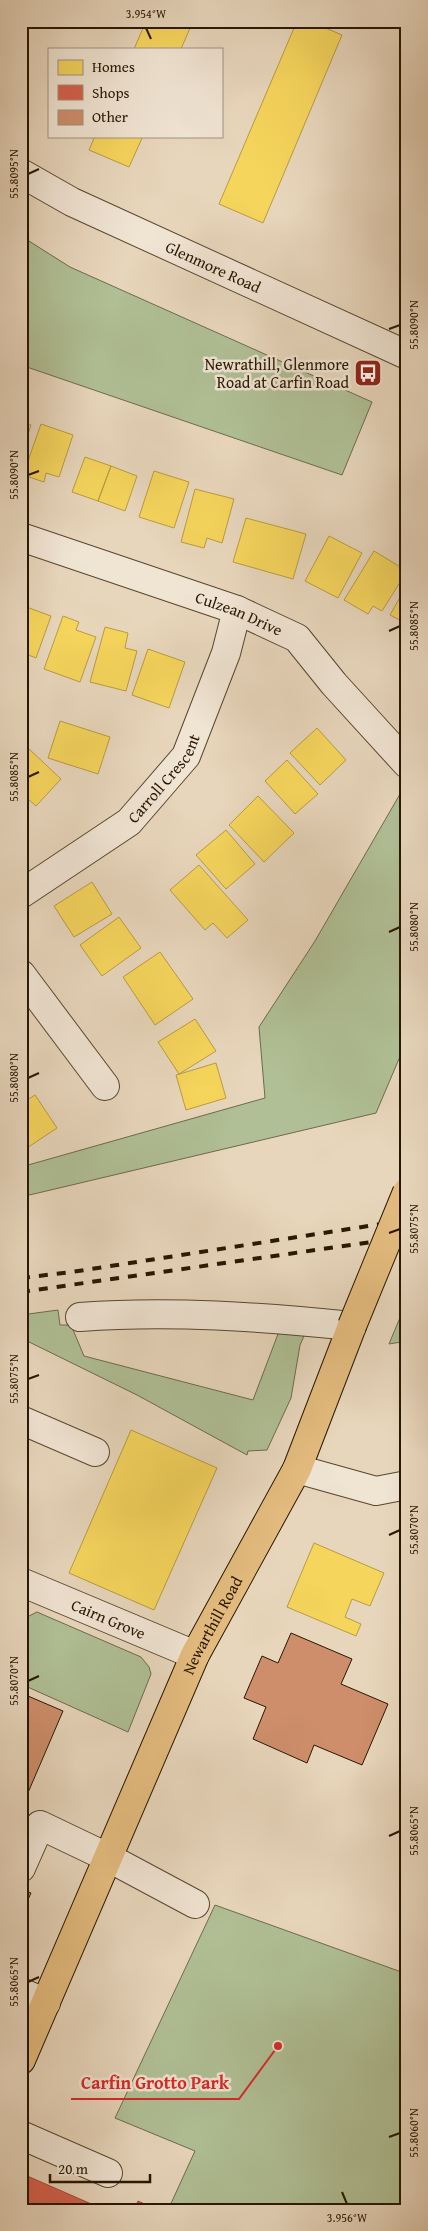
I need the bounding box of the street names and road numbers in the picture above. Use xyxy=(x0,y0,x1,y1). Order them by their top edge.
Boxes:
street label: Glenmore Road xyxy=(162,234,265,299)
street label: Culzean Drive xyxy=(192,585,287,642)
street label: Carroll Crescent xyxy=(121,730,206,828)
street label: Newarthill Road xyxy=(176,1571,248,1678)
street label: Cairn Grove xyxy=(68,1592,149,1645)

